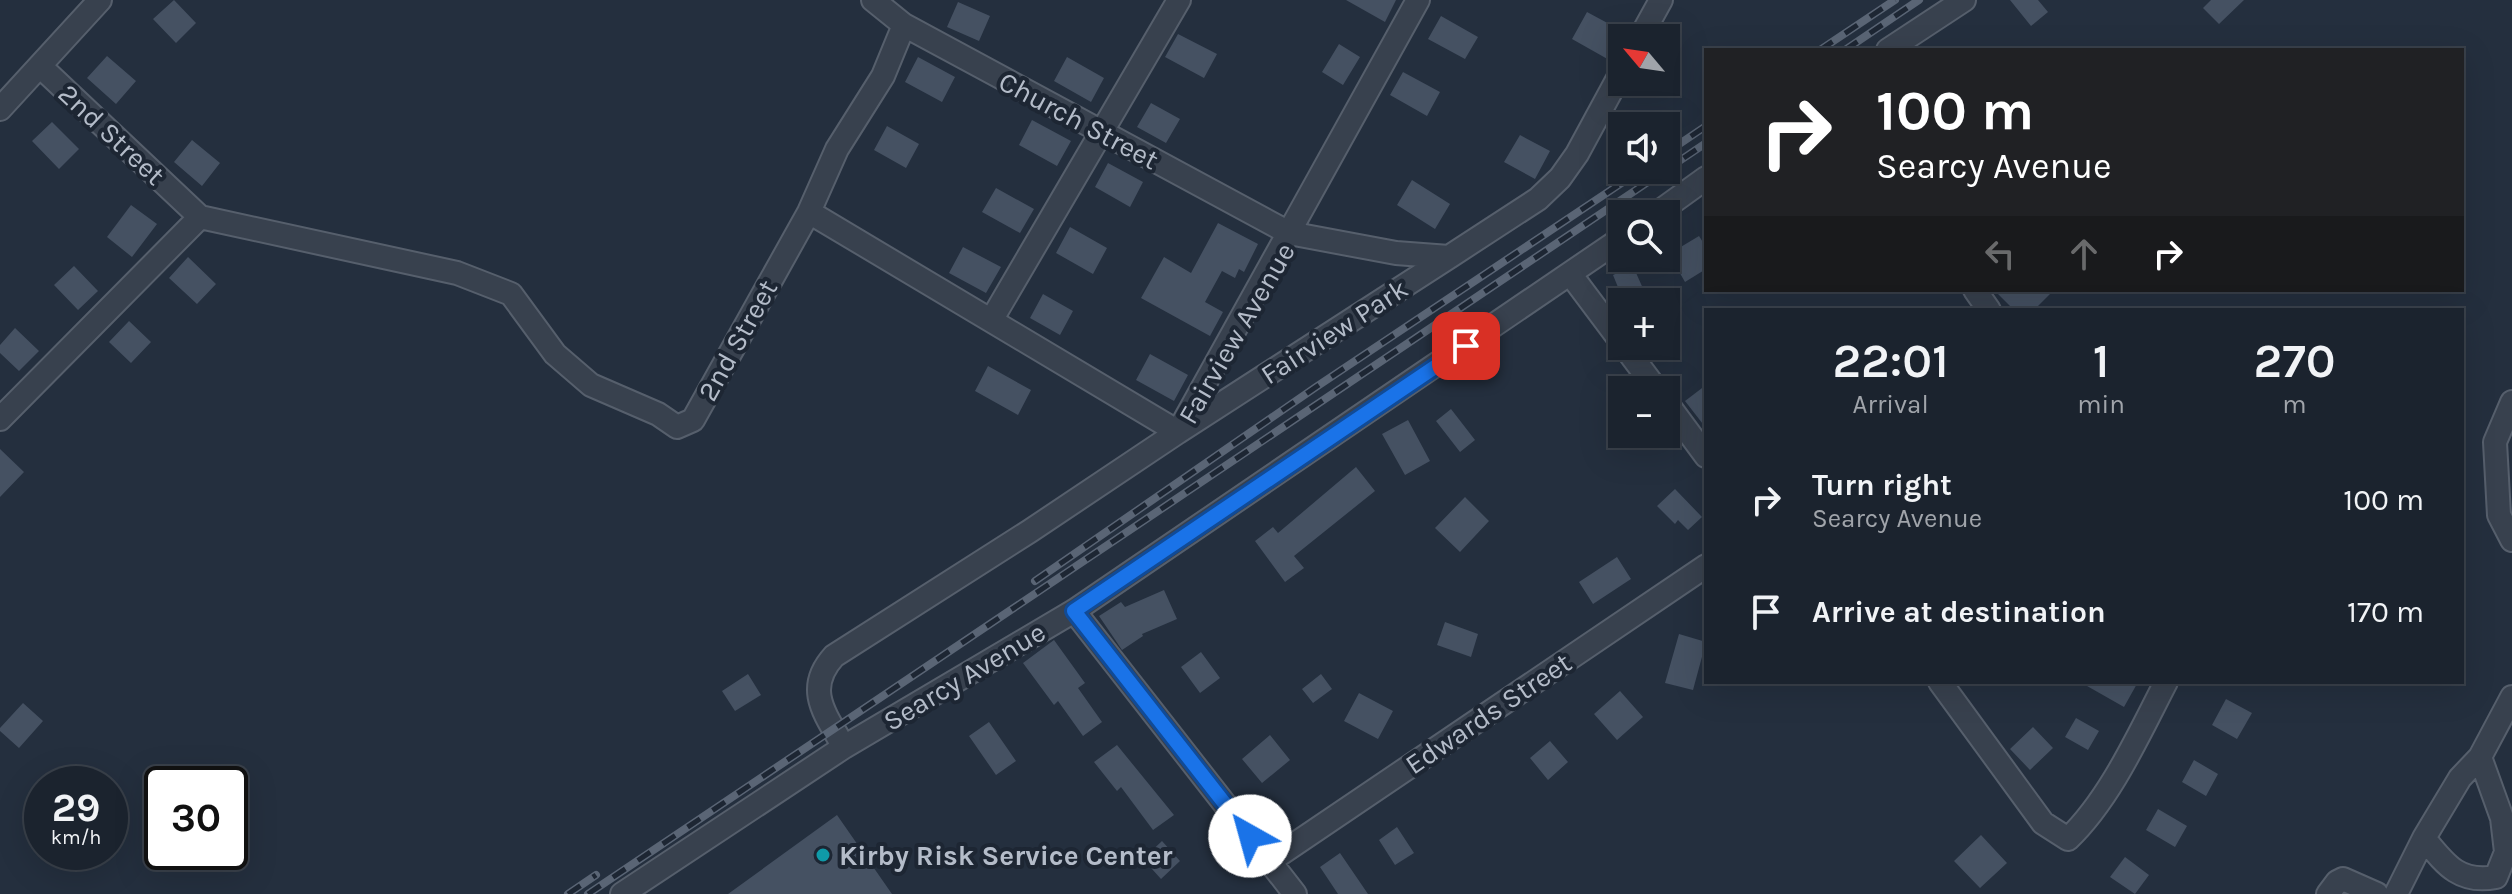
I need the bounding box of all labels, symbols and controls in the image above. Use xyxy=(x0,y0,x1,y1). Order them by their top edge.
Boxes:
north arrow xyxy=(1608,24,1680,96)
map controls xyxy=(1608,24,1680,448)
street label: Church Street xyxy=(993,65,1164,176)
street label: 2nd Street xyxy=(52,77,172,192)
text: 100 m xyxy=(1876,78,2034,143)
icon: right xyxy=(1744,80,1848,184)
button: sound xyxy=(1608,112,1680,184)
text: Searcy Avenue xyxy=(1876,145,2111,187)
button: search xyxy=(1608,200,1680,272)
icon: left xyxy=(1978,232,2022,276)
icon: ahead xyxy=(2062,232,2106,276)
icon: right xyxy=(2146,232,2190,276)
street label: Fairview Avenue xyxy=(1171,237,1302,430)
street label: Fairview Park xyxy=(1255,272,1414,391)
street label: 2nd Street xyxy=(691,274,784,407)
button: + xyxy=(1608,288,1680,360)
pin xyxy=(1432,312,1500,380)
icon: arrive xyxy=(1444,324,1488,368)
text: 22:01 xyxy=(1832,333,1949,389)
text: 1 xyxy=(2093,333,2110,389)
text: 270 xyxy=(2253,333,2336,389)
button: − xyxy=(1608,376,1680,448)
text: Arrival xyxy=(1853,389,1929,420)
text: min xyxy=(2077,389,2125,420)
text: m xyxy=(2282,389,2307,420)
text: Turn right xyxy=(1812,467,1952,503)
icon: right xyxy=(1744,478,1788,522)
text: 100 m xyxy=(2343,482,2424,518)
text: Searcy Avenue xyxy=(1812,503,1982,534)
icon: arrive xyxy=(1744,590,1788,634)
text: Arrive at destination xyxy=(1812,594,2106,630)
text: 170 m xyxy=(2347,594,2424,630)
street label: Searcy Avenue xyxy=(877,615,1051,738)
street label: Edwards Street xyxy=(1399,646,1577,781)
speed limit sign: 30 xyxy=(144,766,248,870)
text: 29 xyxy=(52,784,100,831)
position arrow xyxy=(1208,794,1292,878)
text: km/h xyxy=(51,826,101,849)
place label: Kirby Risk Service Center xyxy=(839,839,1173,872)
marker: Kirby Risk Service Center xyxy=(814,846,832,864)

